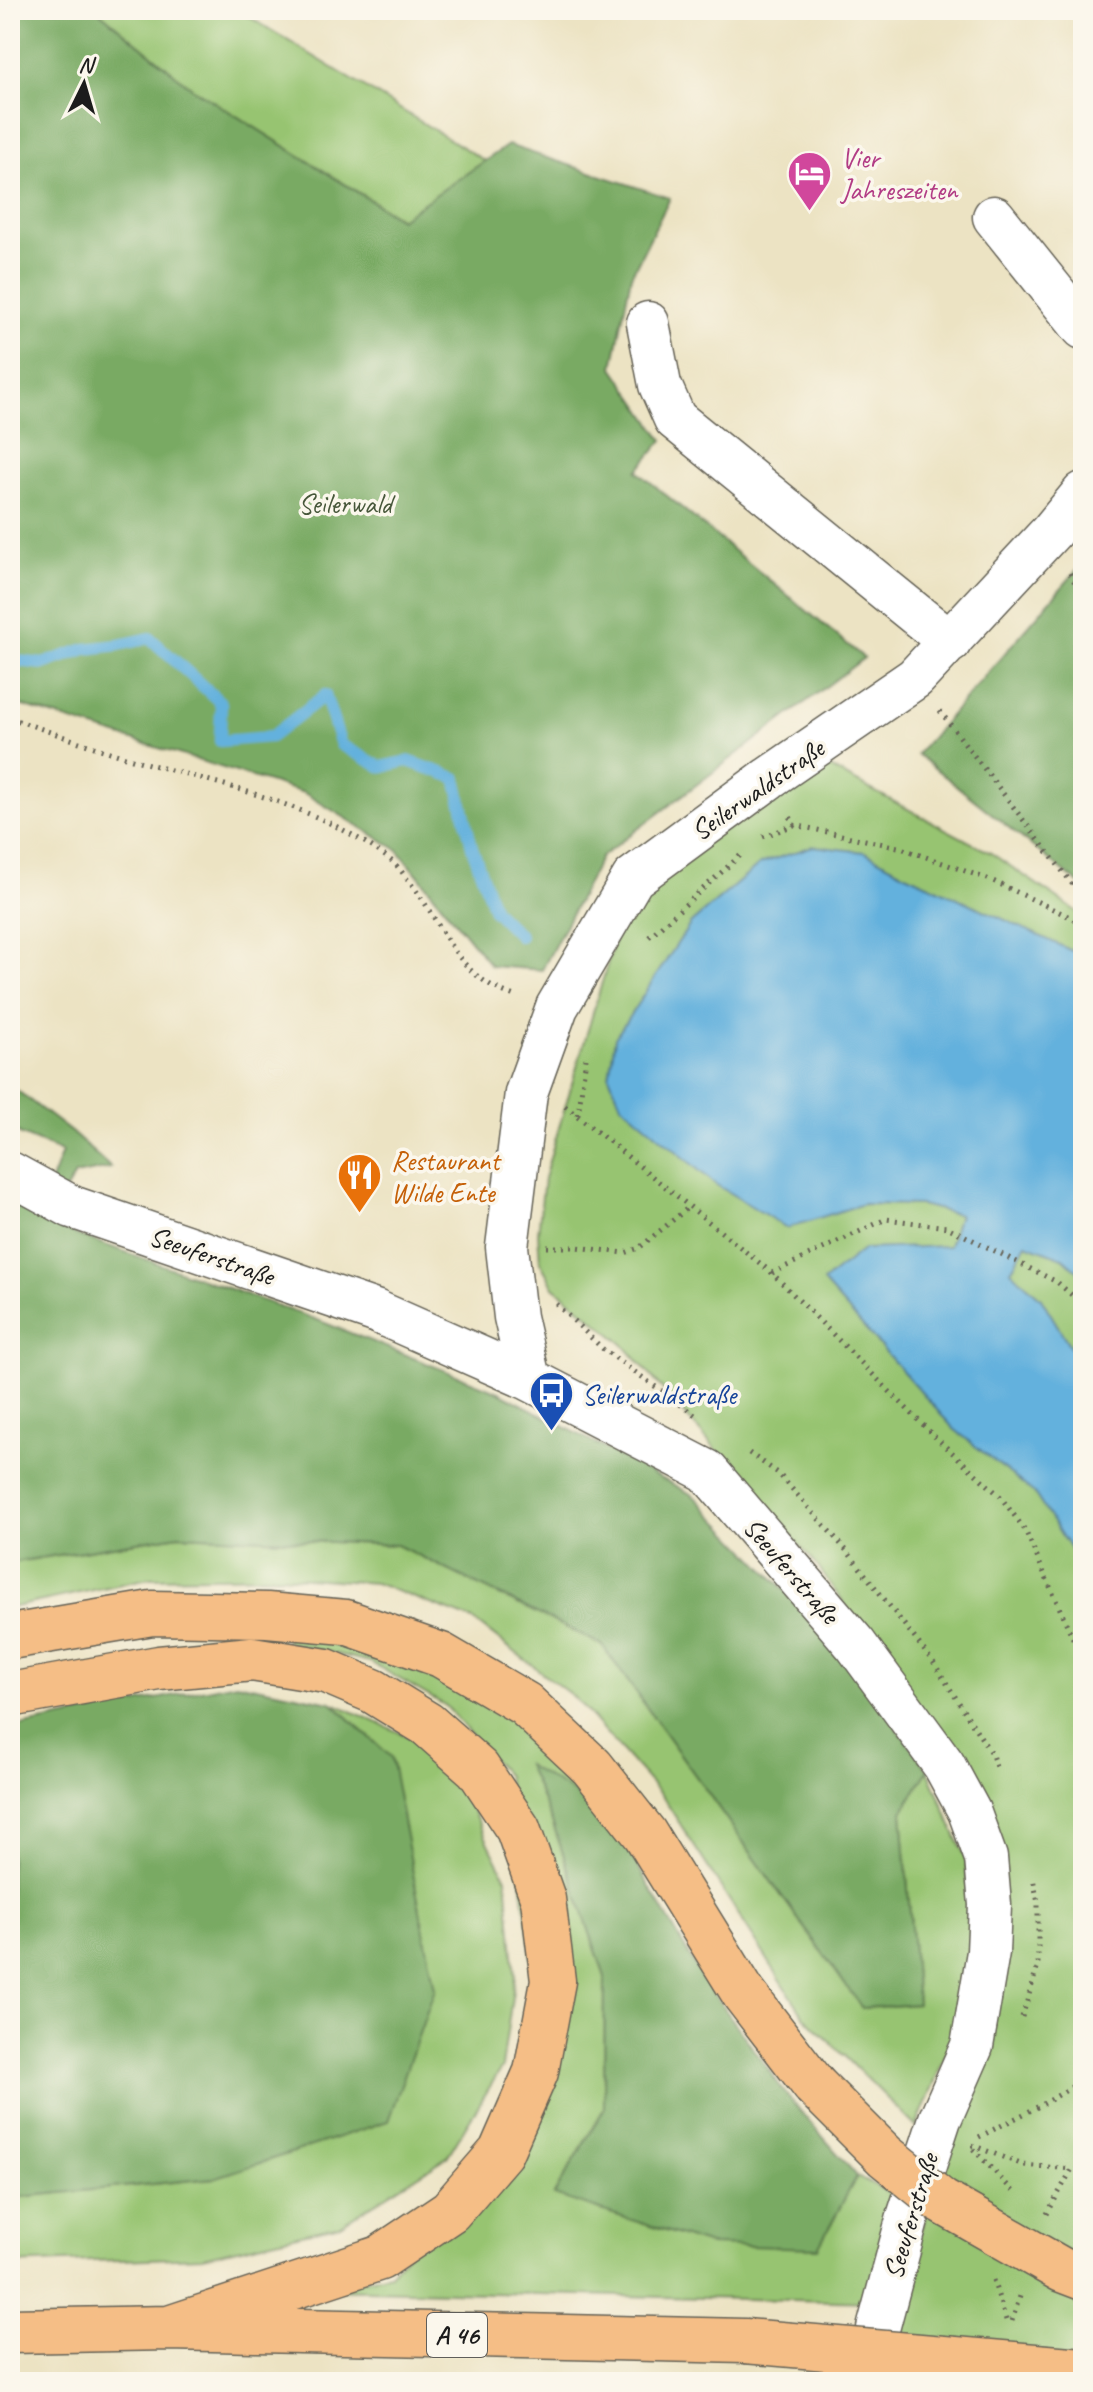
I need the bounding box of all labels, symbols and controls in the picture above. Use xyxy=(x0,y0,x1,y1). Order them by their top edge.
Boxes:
north arrow xyxy=(44,44,124,124)
text: N xyxy=(78,51,97,80)
place label: Vier Jahreszeiten xyxy=(839,140,959,207)
hotel icon: Vier Jahreszeiten xyxy=(786,149,834,212)
park label: Seilerwald xyxy=(298,486,396,521)
street label: Seilerwaldstraße xyxy=(684,730,832,848)
place label: Restaurant Wilde Ente xyxy=(391,1143,502,1210)
restaurant icon: Restaurant Wilde Ente xyxy=(336,1152,384,1215)
street label: Seeuferstraße xyxy=(145,1218,280,1294)
bus stop icon: Seilerwaldstraße xyxy=(527,1370,575,1433)
place label: Seilerwaldstraße xyxy=(582,1377,738,1412)
street label: Seeuferstraße xyxy=(736,1510,848,1632)
street label: Seeuferstraße xyxy=(875,2147,947,2283)
road number: A 46 xyxy=(427,2313,487,2357)

